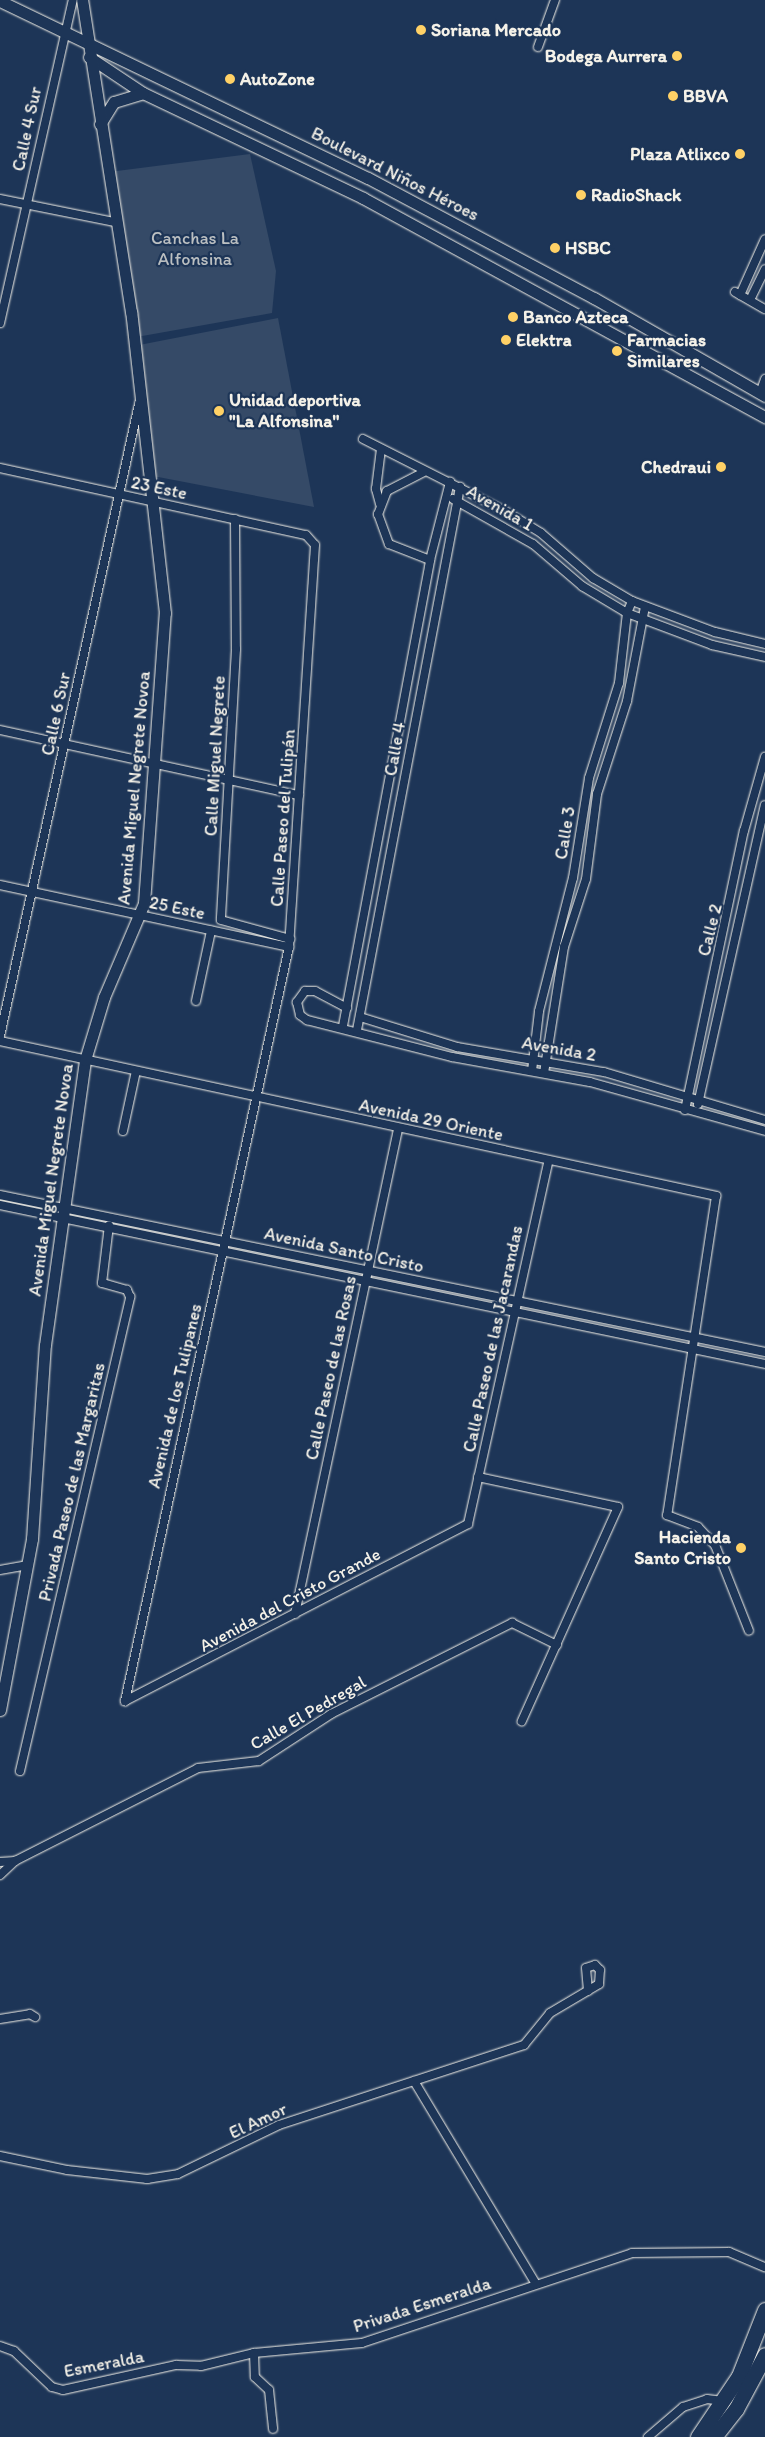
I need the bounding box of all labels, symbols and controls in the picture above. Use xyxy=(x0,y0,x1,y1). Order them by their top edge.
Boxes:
place label: Soriana Mercado xyxy=(431,19,560,41)
marker: Soriana Mercado xyxy=(415,24,427,36)
place label: Bodega Aurrera xyxy=(545,45,667,67)
marker: Bodega Aurrera xyxy=(671,50,683,62)
place label: AutoZone xyxy=(240,68,315,90)
marker: AutoZone xyxy=(224,73,236,85)
street label: Calle 4 Sur xyxy=(8,85,46,173)
place label: BBVA xyxy=(683,85,728,107)
marker: BBVA xyxy=(667,90,679,102)
street label: Boulevard Niños Héroes xyxy=(308,122,482,226)
place label: Plaza Atlixco xyxy=(630,143,730,165)
marker: Plaza Atlixco xyxy=(734,148,746,160)
place label: RadioShack xyxy=(591,184,681,206)
marker: RadioShack xyxy=(575,189,587,201)
park label: Canchas La Alfonsina xyxy=(151,228,239,270)
place label: HSBC xyxy=(565,237,611,259)
marker: HSBC xyxy=(549,242,561,254)
place label: Banco Azteca xyxy=(523,306,628,328)
marker: Banco Azteca xyxy=(507,311,519,323)
place label: Elektra xyxy=(516,329,572,351)
place label: Farmacias Similares xyxy=(627,330,706,372)
marker: Elektra xyxy=(500,334,512,346)
marker: Farmacias Similares xyxy=(611,345,623,357)
place label: Unidad deportiva ''La Alfonsina'' xyxy=(229,390,361,432)
marker: Unidad deportiva ''La Alfonsina'' xyxy=(213,405,225,417)
place label: Chedraui xyxy=(641,456,711,478)
marker: Chedraui xyxy=(715,461,727,473)
street label: 23 Este xyxy=(129,472,189,504)
street label: Avenida 1 xyxy=(463,480,537,536)
street label: Calle 6 Sur xyxy=(37,670,75,758)
street label: Avenida Miguel Negrete Novoa xyxy=(113,670,155,906)
street label: Calle Miguel Negrete xyxy=(200,675,230,837)
street label: Calle 4 xyxy=(380,720,410,778)
street label: Calle Paseo del Tulipán xyxy=(266,729,300,907)
street label: Calle 3 xyxy=(550,805,580,861)
street label: 25 Este xyxy=(147,892,207,924)
street label: Calle 2 xyxy=(693,902,727,958)
street label: Avenida 2 xyxy=(520,1032,598,1066)
street label: Avenida Miguel Negrete Novoa xyxy=(24,1063,78,1297)
street label: Avenida 29 Oriente xyxy=(357,1094,505,1146)
street label: Avenida Santo Cristo xyxy=(262,1223,426,1277)
street label: Calle Paseo de las Jacarandas xyxy=(458,1224,528,1454)
street label: Calle Paseo de las Rosas xyxy=(301,1275,361,1461)
street label: Avenida de los Tulipanes xyxy=(143,1302,207,1490)
street label: Privada Paseo de las Margaritas xyxy=(34,1360,110,1604)
place label: Hacienda Santo Cristo xyxy=(634,1527,731,1570)
marker: Hacienda Santo Cristo xyxy=(735,1542,747,1554)
street label: Avenida del Cristo Grande xyxy=(196,1543,384,1657)
street label: Calle El Pedregal xyxy=(246,1671,370,1755)
street label: El Amor xyxy=(225,2098,291,2144)
street label: Privada Esmeralda xyxy=(350,2273,494,2337)
street label: Esmeralda xyxy=(62,2346,146,2382)

